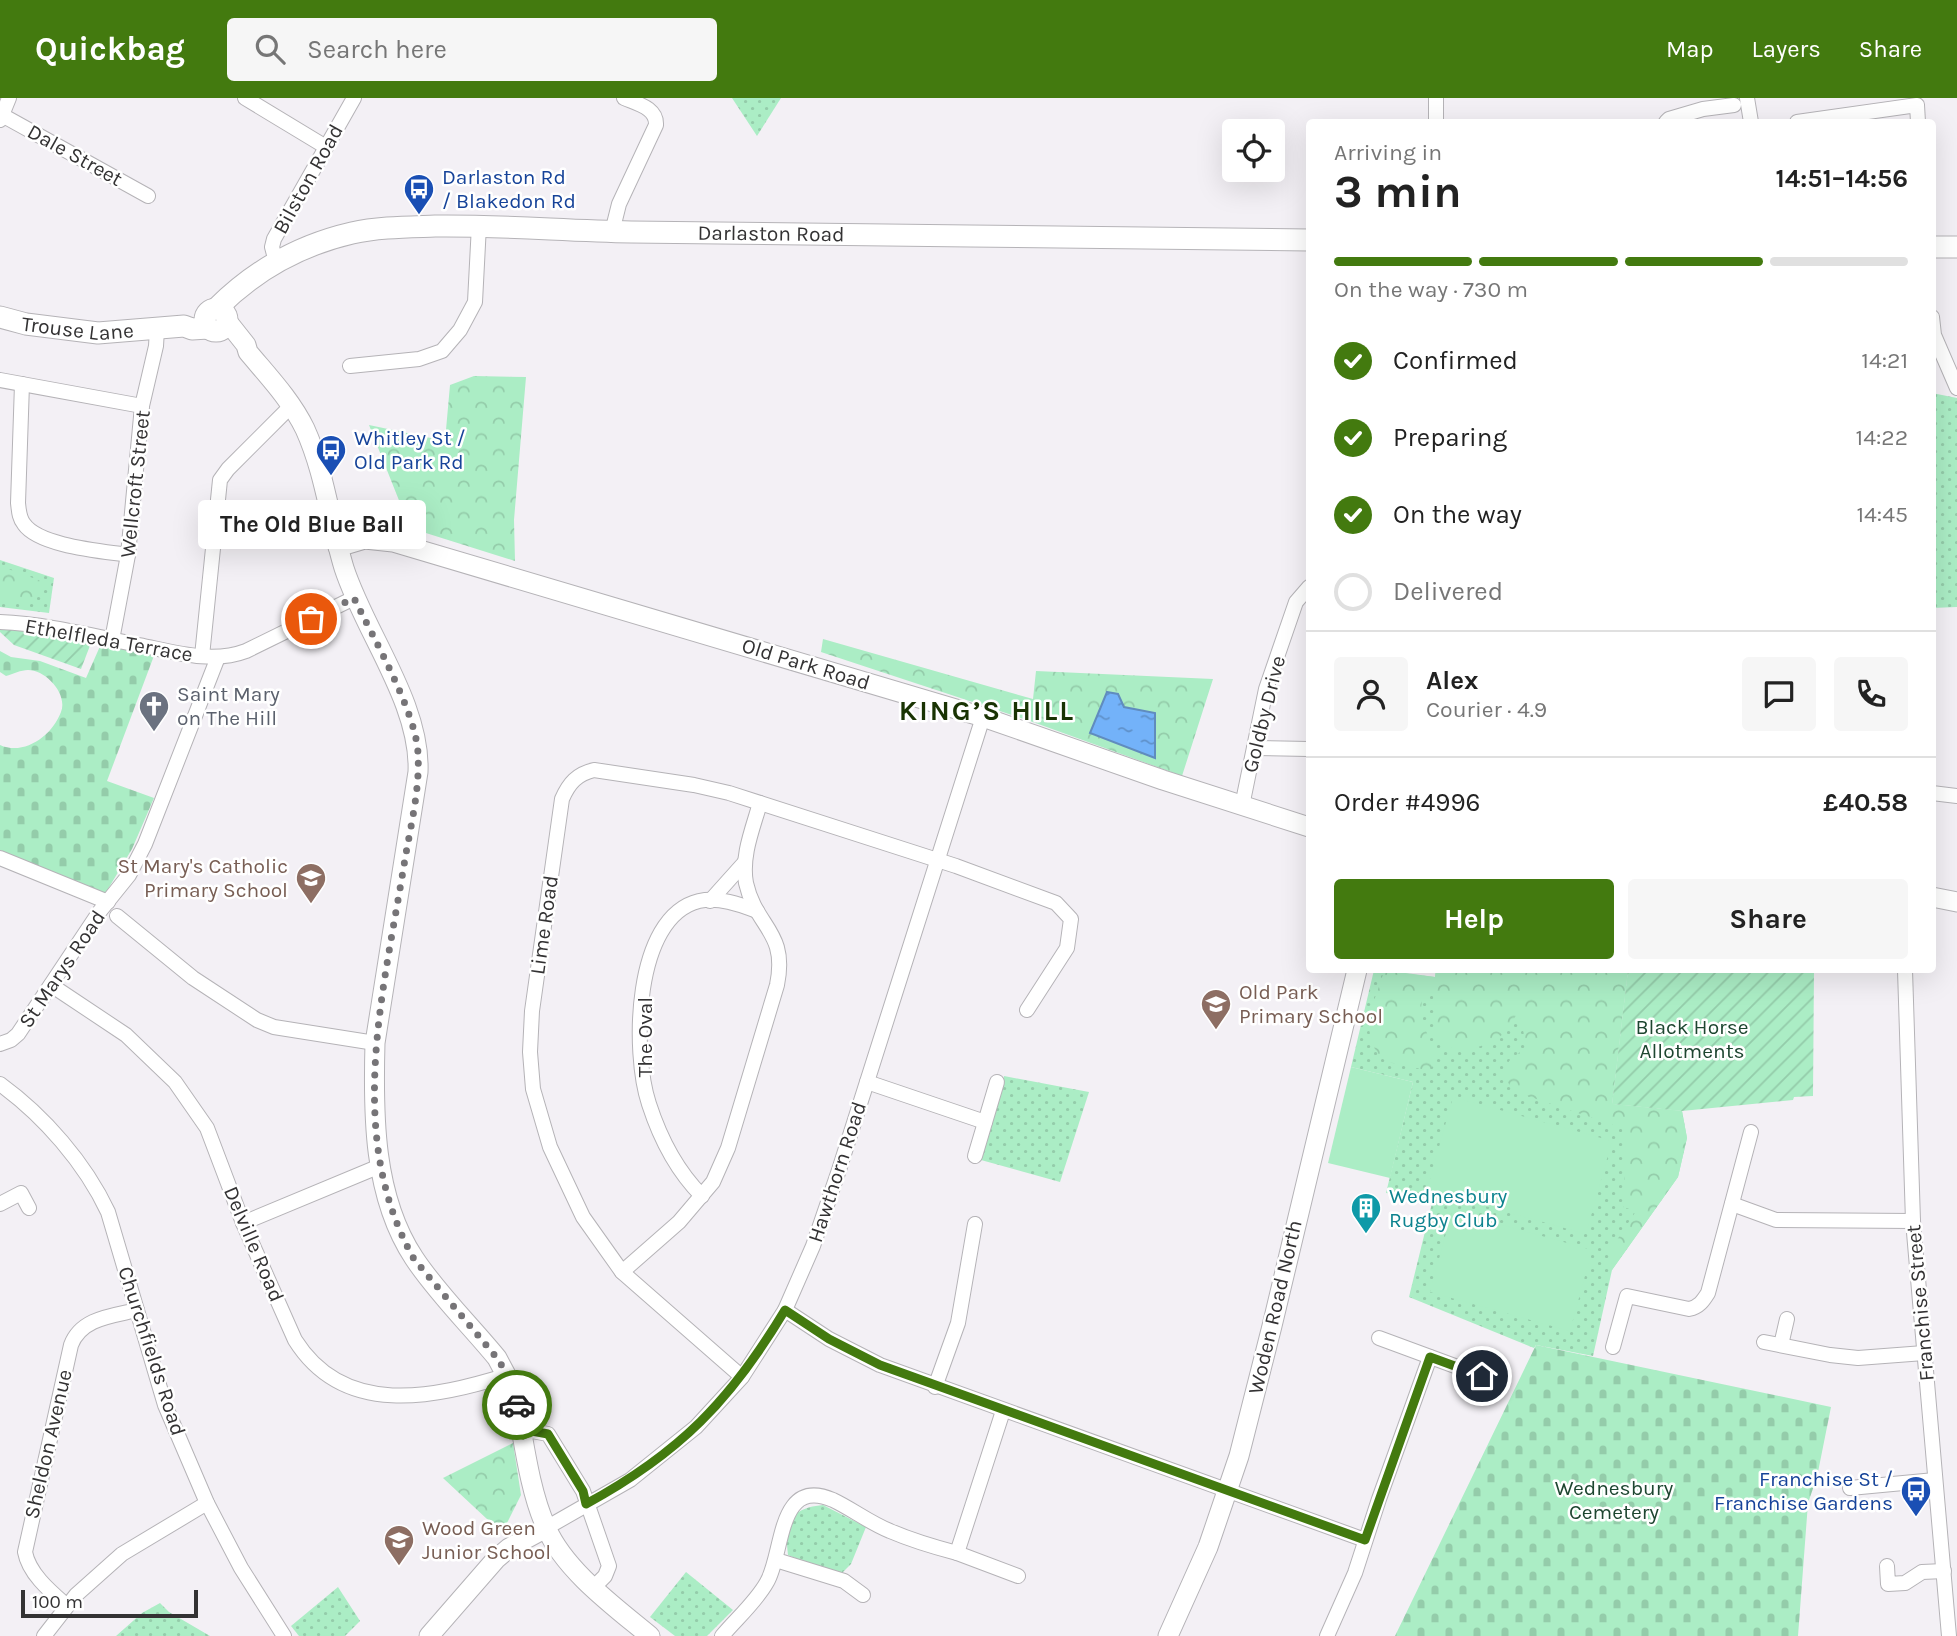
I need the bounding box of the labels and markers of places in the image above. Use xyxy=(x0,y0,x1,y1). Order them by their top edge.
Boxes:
place label: Darlaston Rd / Blakedon Rd xyxy=(442,165,576,213)
bus stop icon: Darlaston Rd / Blakedon Rd xyxy=(402,172,436,216)
place label: Whitley St / Old Park Rd xyxy=(354,426,466,474)
bus stop icon: Whitley St / Old Park Rd xyxy=(314,433,348,477)
callout: The Old Blue Ball xyxy=(197,500,425,549)
pin xyxy=(281,589,341,649)
place label: Saint Mary on The Hill xyxy=(177,682,280,730)
church icon: Saint Mary on The Hill xyxy=(137,689,171,733)
place label: St Mary's Catholic Primary School xyxy=(117,854,288,902)
school or university icon: St Mary's Catholic Primary School xyxy=(294,861,328,905)
place label: Old Park Primary School xyxy=(1239,980,1383,1028)
school or university icon: Old Park Primary School xyxy=(1199,987,1233,1031)
place label: Wednesbury Rugby Club xyxy=(1389,1184,1508,1232)
building icon: Wednesbury Rugby Club xyxy=(1349,1191,1383,1235)
pin xyxy=(1452,1346,1512,1406)
place label: Franchise St / Franchise Gardens xyxy=(1714,1467,1893,1515)
bus stop icon: Franchise St / Franchise Gardens xyxy=(1899,1474,1933,1518)
place label: Wood Green Junior School xyxy=(422,1516,551,1564)
school or university icon: Wood Green Junior School xyxy=(382,1523,416,1567)

